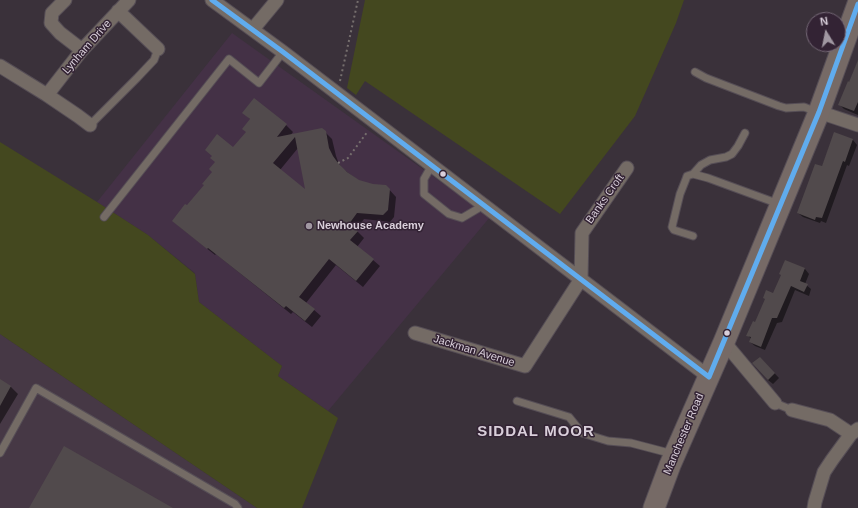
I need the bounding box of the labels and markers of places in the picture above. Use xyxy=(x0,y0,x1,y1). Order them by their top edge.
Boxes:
unlabelled marker xyxy=(438,169,448,179)
place label: Newhouse Academy xyxy=(317,219,424,233)
marker: Newhouse Academy xyxy=(304,221,314,231)
unlabelled marker xyxy=(722,328,732,338)

